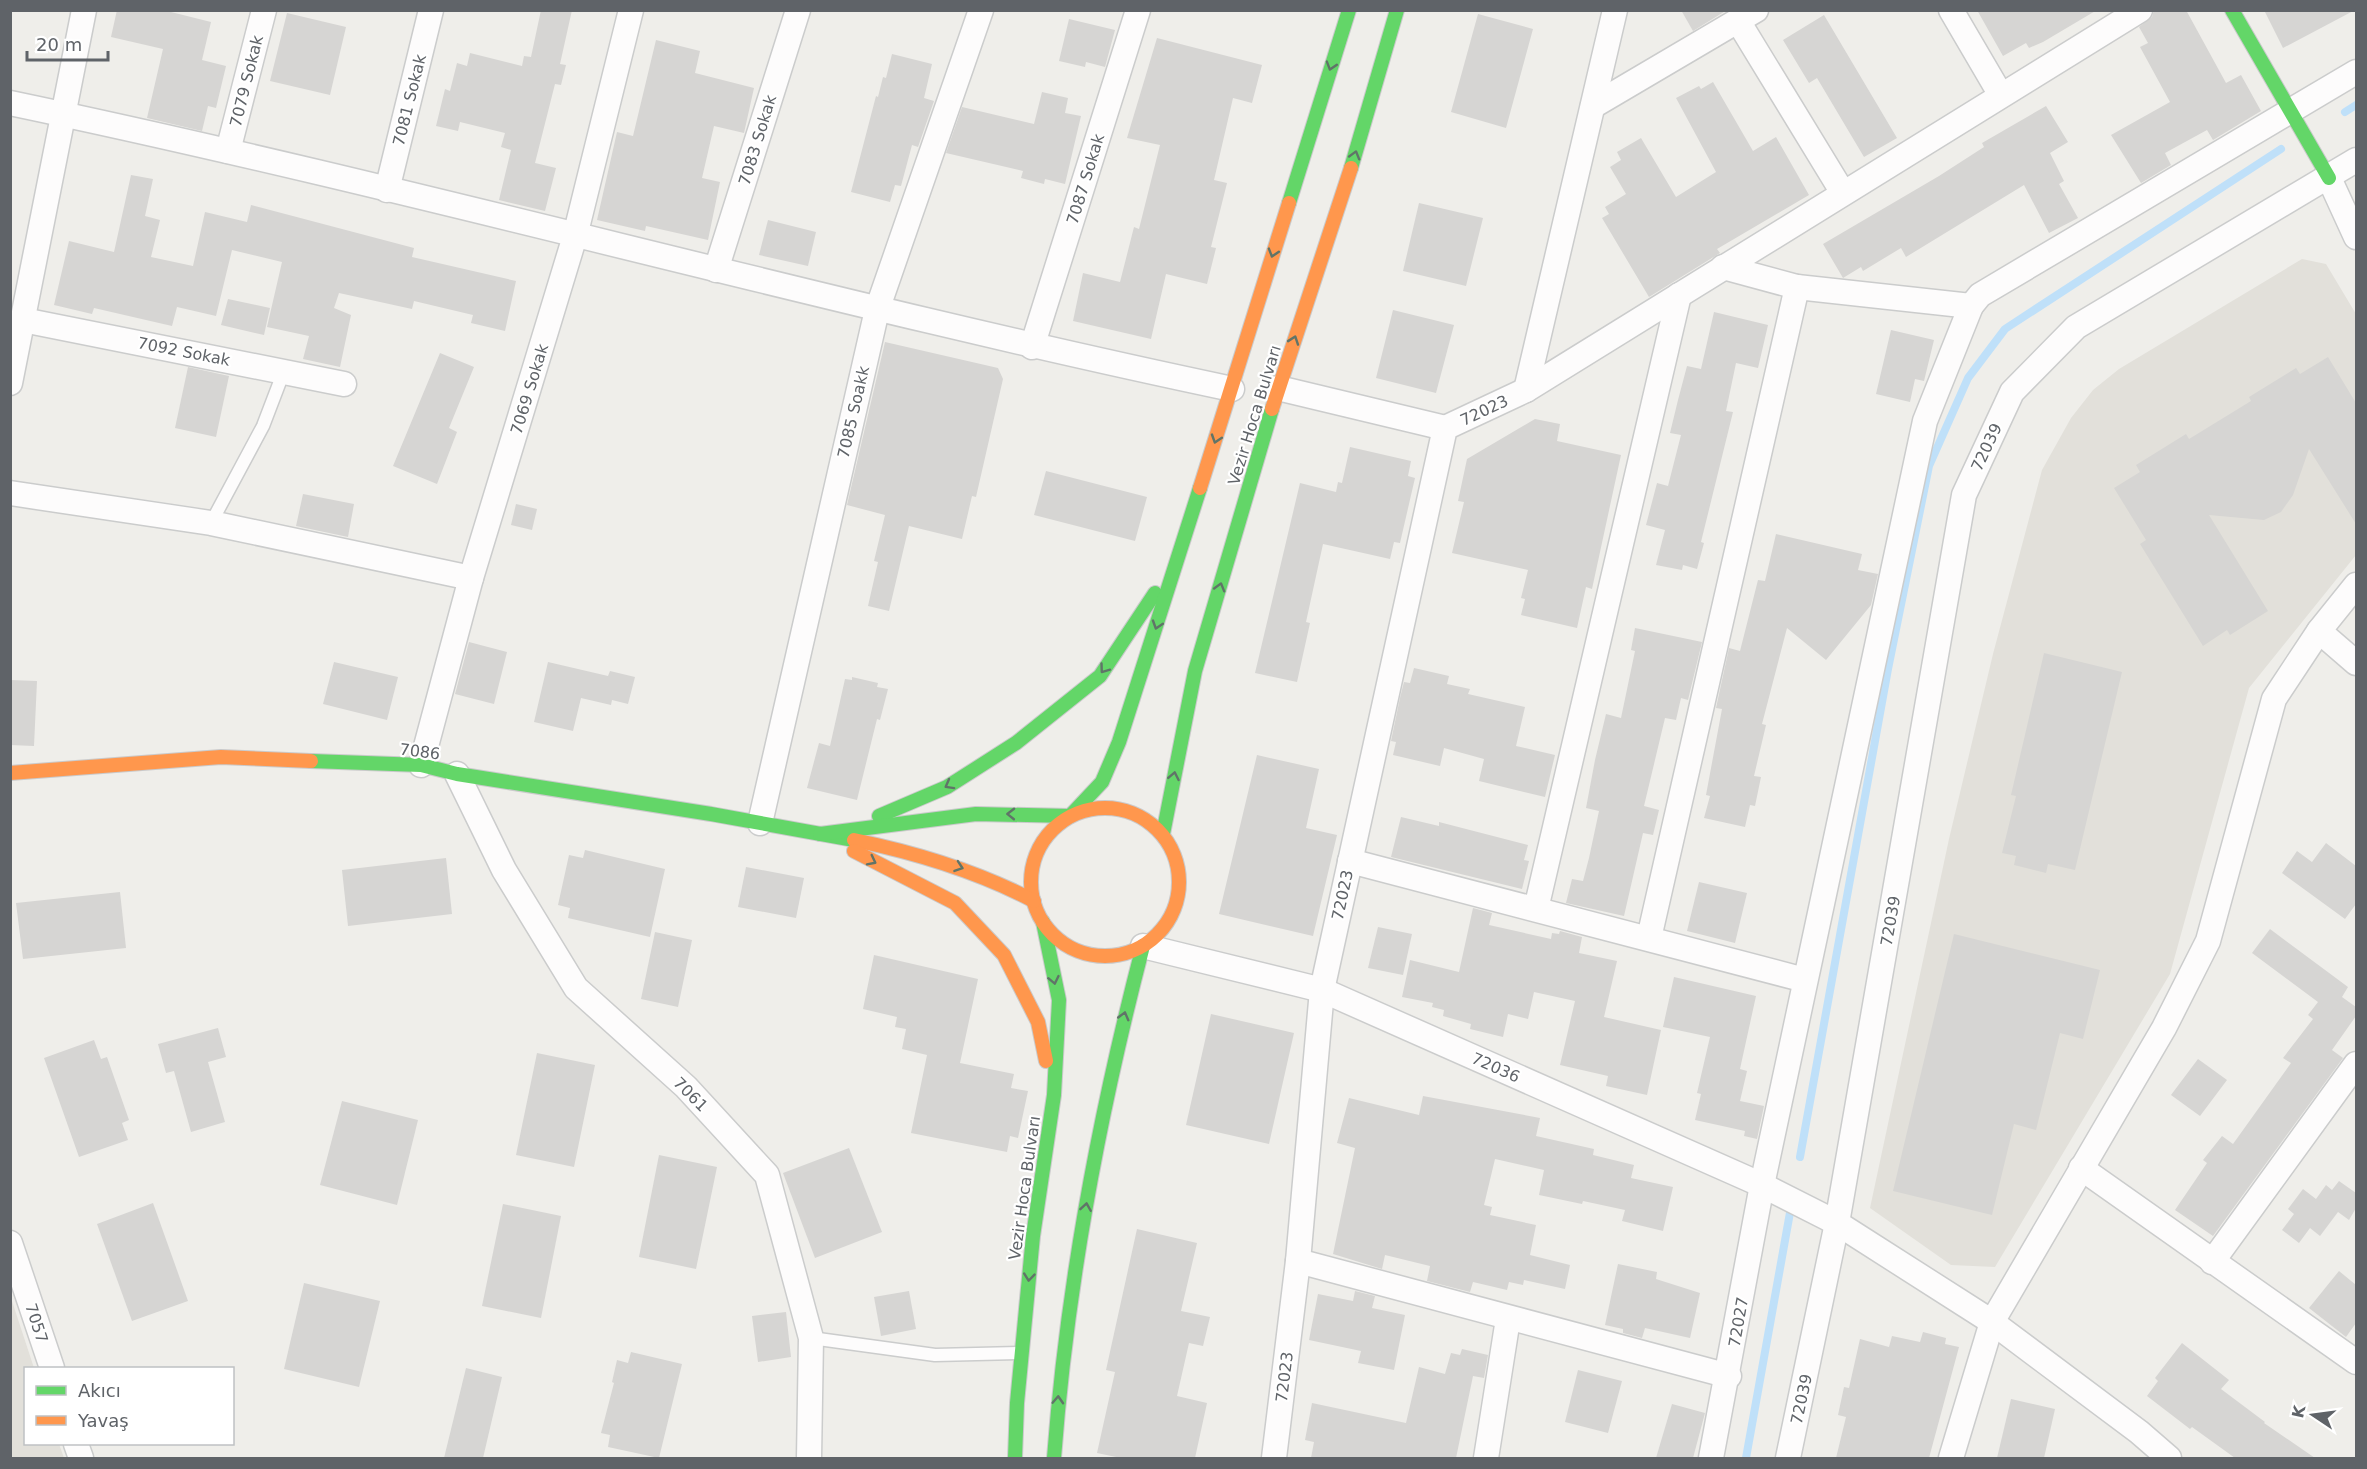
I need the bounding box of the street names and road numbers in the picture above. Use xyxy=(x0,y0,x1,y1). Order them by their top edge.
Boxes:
street label: 7079 Sokak xyxy=(226,33,267,129)
street label: 7081 Sokak xyxy=(389,52,430,148)
street label: 7083 Sokak xyxy=(735,92,780,188)
street label: 7087 Sokak xyxy=(1063,131,1108,227)
street label: 7092 Sokak xyxy=(136,333,232,370)
street label: 7069 Sokak xyxy=(507,341,552,437)
street label: Vezir Hoca Bulvarı xyxy=(1224,343,1285,487)
street label: 7085 Soakk xyxy=(834,363,873,460)
street label: 72023 xyxy=(1457,391,1511,430)
street label: 72039 xyxy=(1967,420,2006,474)
street label: 7086 xyxy=(399,740,441,763)
street label: 72023 xyxy=(1328,868,1357,922)
street label: 72039 xyxy=(1877,894,1904,948)
street label: 72036 xyxy=(1469,1048,1523,1086)
street label: 7061 xyxy=(670,1073,712,1115)
street label: Vezir Hoca Bulvarı xyxy=(1005,1115,1044,1261)
street label: 72027 xyxy=(1725,1295,1752,1349)
street label: 7057 xyxy=(21,1301,52,1345)
street label: 72023 xyxy=(1272,1351,1297,1403)
street label: 72039 xyxy=(1787,1372,1816,1426)

